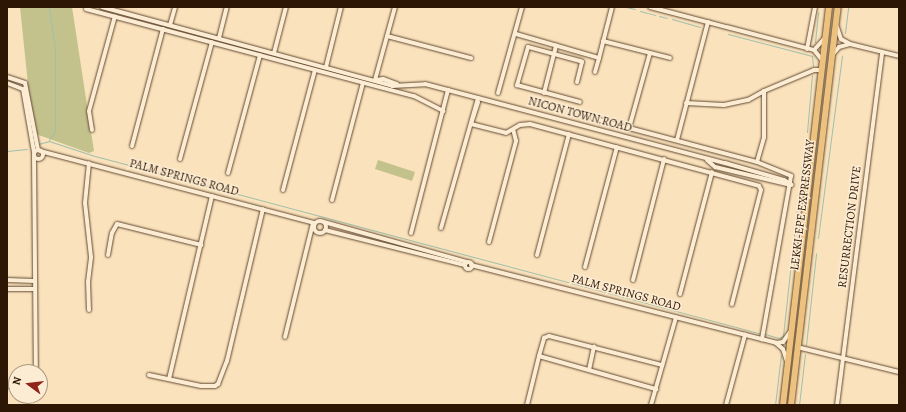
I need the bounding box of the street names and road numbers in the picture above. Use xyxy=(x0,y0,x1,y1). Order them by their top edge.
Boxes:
street label: NICON TOWN ROAD xyxy=(526,94,634,136)
street label: LEKKI-EPE EXPRESSWAY xyxy=(788,139,818,271)
street label: PALM SPRINGS ROAD xyxy=(128,156,240,200)
street label: RESURRECTION DRIVE xyxy=(835,165,865,289)
street label: PALM SPRINGS ROAD xyxy=(570,271,682,315)

